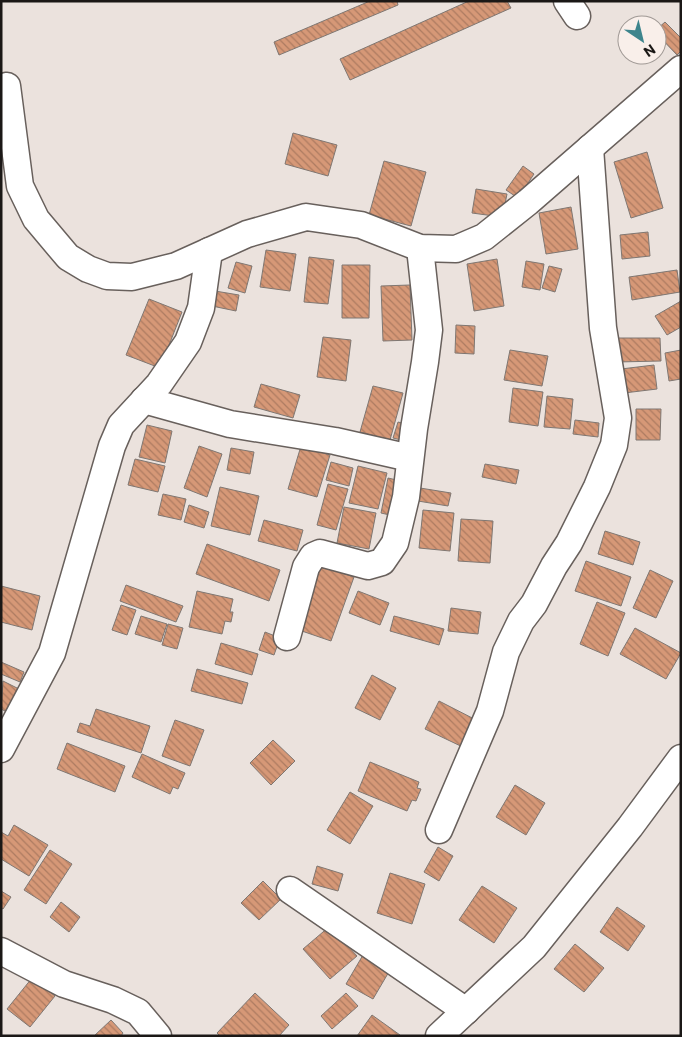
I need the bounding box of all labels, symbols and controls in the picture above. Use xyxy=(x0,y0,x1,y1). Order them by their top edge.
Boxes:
north arrow xyxy=(617,15,667,65)
text: N xyxy=(641,41,659,61)

